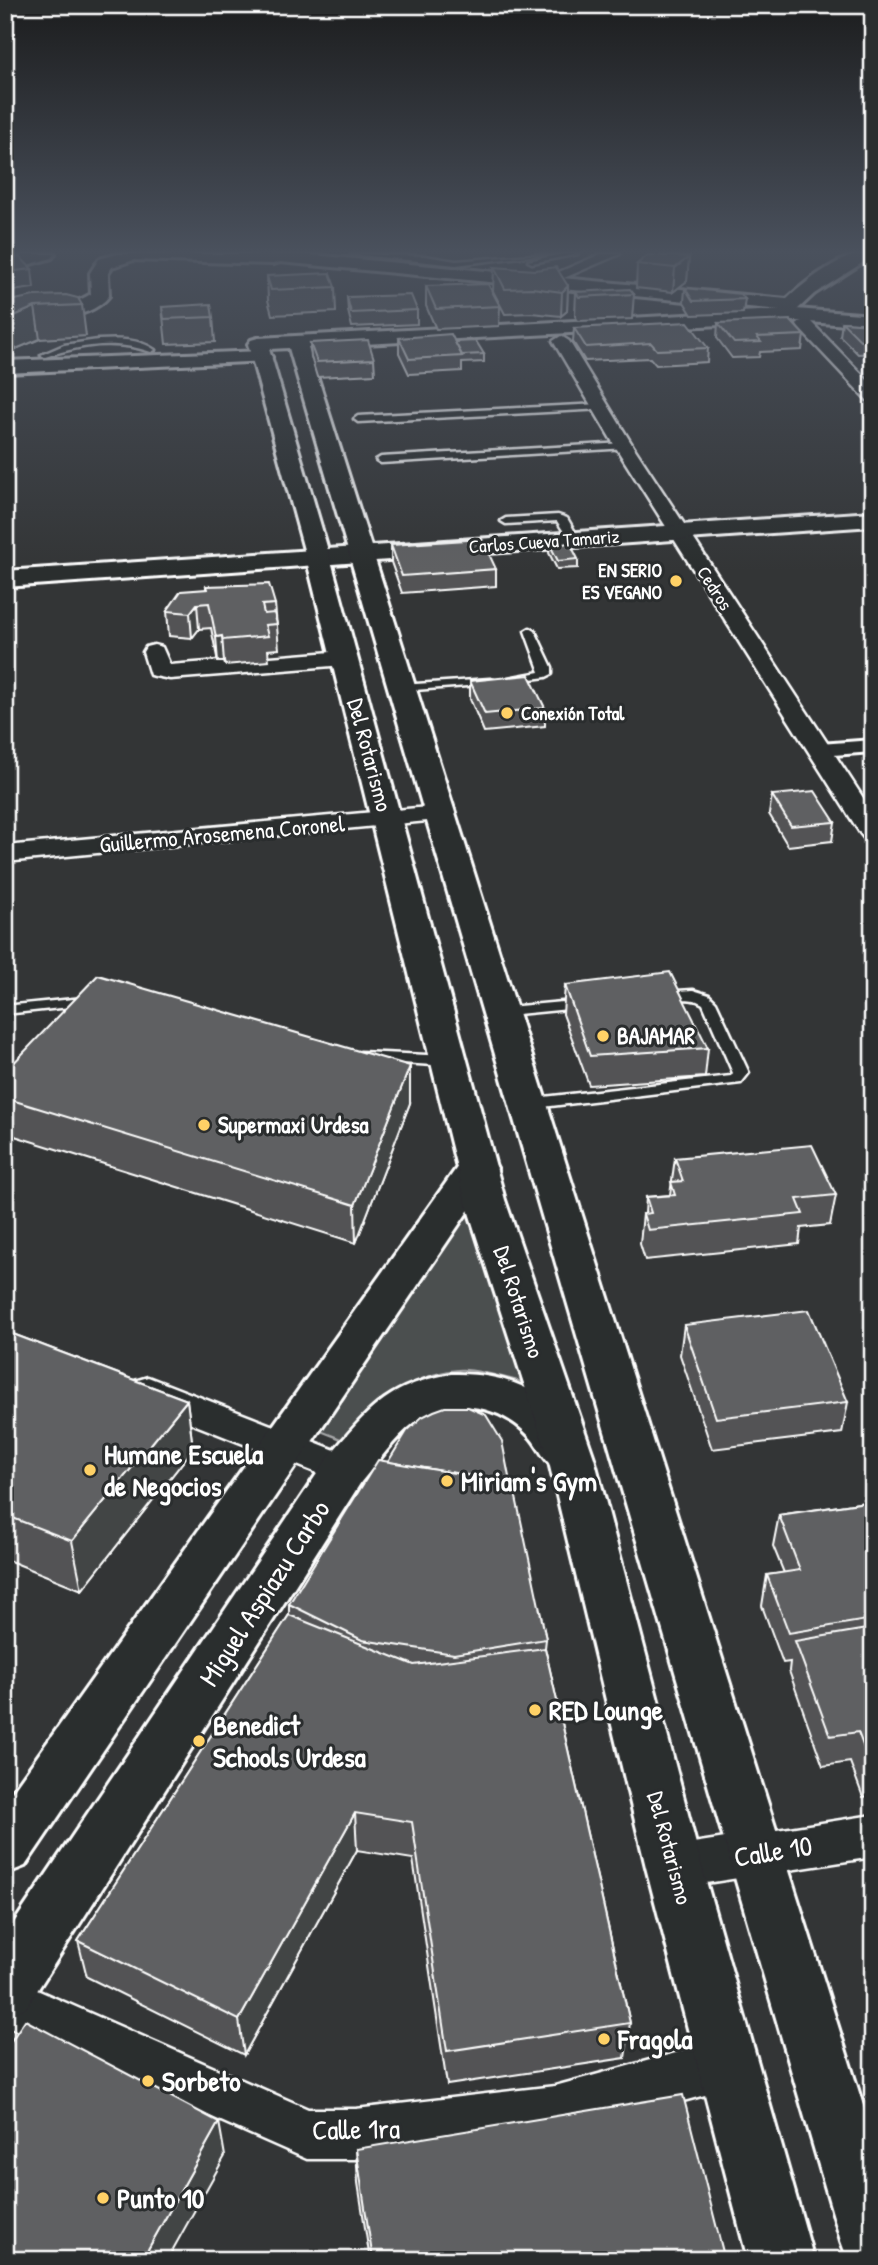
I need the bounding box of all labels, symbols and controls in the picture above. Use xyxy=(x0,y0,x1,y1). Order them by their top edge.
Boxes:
street label: Carlos Cueva Tamariz xyxy=(468,523,620,559)
place label: EN SERIO ES VEGANO xyxy=(582,557,662,605)
street label: Cedros xyxy=(691,561,739,615)
marker: EN SERIO ES VEGANO xyxy=(668,573,684,589)
street label: Del Rotarismo xyxy=(341,695,400,815)
place label: Conexión Total xyxy=(521,700,625,726)
marker: Conexión Total xyxy=(499,705,515,721)
street label: Guillermo Arosemena Coronel xyxy=(98,807,347,860)
place label: BAJAMAR xyxy=(617,1020,696,1051)
marker: BAJAMAR xyxy=(595,1028,611,1044)
place label: Supermaxi Urdesa xyxy=(218,1109,369,1141)
marker: Supermaxi Urdesa xyxy=(196,1117,212,1133)
street label: Del Rotarismo xyxy=(487,1242,552,1362)
place label: Humane Escuela de Negocios xyxy=(104,1435,263,1506)
marker: Humane Escuela de Negocios xyxy=(82,1462,98,1478)
place label: Miriam's Gym xyxy=(461,1462,597,1501)
marker: Miriam's Gym xyxy=(439,1473,455,1489)
street label: Miguel Aspiazu Carbo xyxy=(190,1493,338,1693)
place label: RED Lounge xyxy=(549,1691,664,1730)
marker: RED Lounge xyxy=(527,1702,543,1718)
place label: Benedict Schools Urdesa xyxy=(213,1706,366,1776)
marker: Benedict Schools Urdesa xyxy=(191,1733,207,1749)
street label: Del Rotarismo xyxy=(641,1788,700,1908)
street label: Calle 10 xyxy=(731,1826,815,1876)
place label: Fragola xyxy=(617,2020,692,2059)
marker: Fragola xyxy=(596,2031,612,2047)
place label: Sorbeto xyxy=(162,2062,241,2100)
marker: Sorbeto xyxy=(140,2073,156,2089)
street label: Calle 1ra xyxy=(312,2109,400,2149)
place label: Punto 10 xyxy=(117,2179,205,2217)
marker: Punto 10 xyxy=(95,2190,111,2206)

